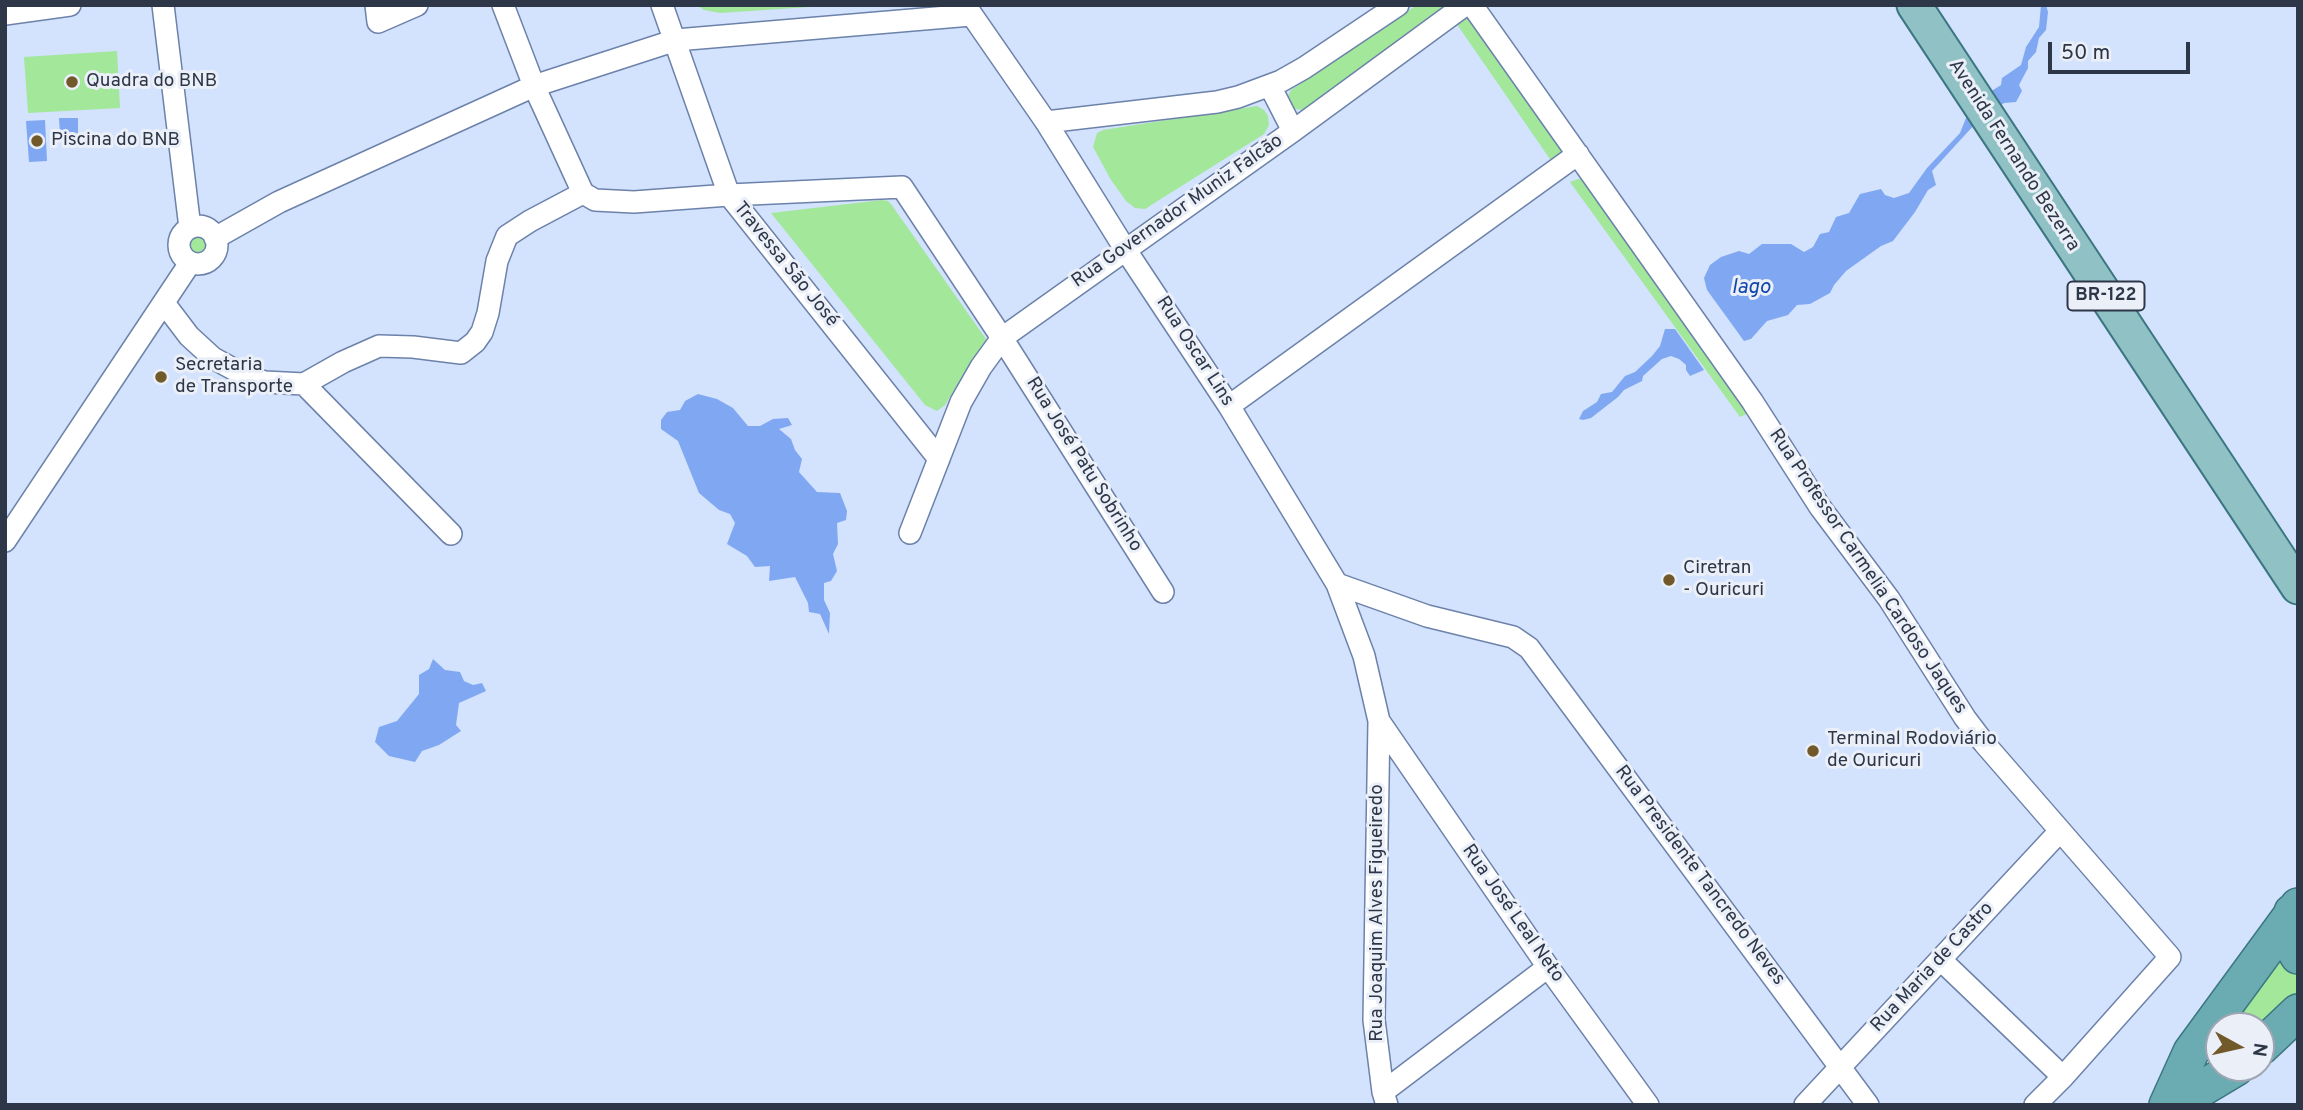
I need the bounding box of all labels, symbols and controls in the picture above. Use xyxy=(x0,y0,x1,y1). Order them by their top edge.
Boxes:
scale bar xyxy=(2051,28,2193,72)
text: 50 m xyxy=(2061,40,2110,67)
street label: Avenida Fernando Bezerra xyxy=(1942,56,2084,256)
place label: Quadra do BNB xyxy=(86,71,217,93)
marker: Quadra do BNB xyxy=(64,74,80,90)
place label: Piscina do BNB xyxy=(51,130,180,152)
street label: Rua Governador Muniz Falcão xyxy=(1068,130,1288,294)
marker: Piscina do BNB xyxy=(29,133,45,149)
street label: Travessa São José xyxy=(728,198,842,332)
water label: lago xyxy=(1732,276,1770,302)
road number: BR-122 xyxy=(2068,282,2144,310)
street label: Rua Oscar Lins xyxy=(1150,293,1238,411)
place label: Secretaria de Transporte xyxy=(175,355,293,399)
marker: Secretaria de Transporte xyxy=(153,369,169,385)
street label: Rua José Patu Sobrinho xyxy=(1020,373,1146,557)
street label: Rua Professor Carmelia Cardoso Jaques xyxy=(1763,425,1971,719)
place label: Ciretran - Ouricuri xyxy=(1683,558,1764,602)
marker: Ciretran - Ouricuri xyxy=(1661,572,1677,588)
place label: Terminal Rodoviário de Ouricuri xyxy=(1827,729,1997,773)
marker: Terminal Rodoviário de Ouricuri xyxy=(1805,743,1821,759)
street label: Rua Presidente Tancredo Neves xyxy=(1609,762,1789,990)
street label: Rua Joaquim Alves Figueiredo xyxy=(1367,784,1389,1042)
street label: Rua José Leal Neto xyxy=(1456,841,1568,987)
street label: Rua Maria de Castro xyxy=(1867,898,1999,1038)
north arrow xyxy=(2205,1012,2275,1082)
text: N xyxy=(2246,1041,2272,1058)

